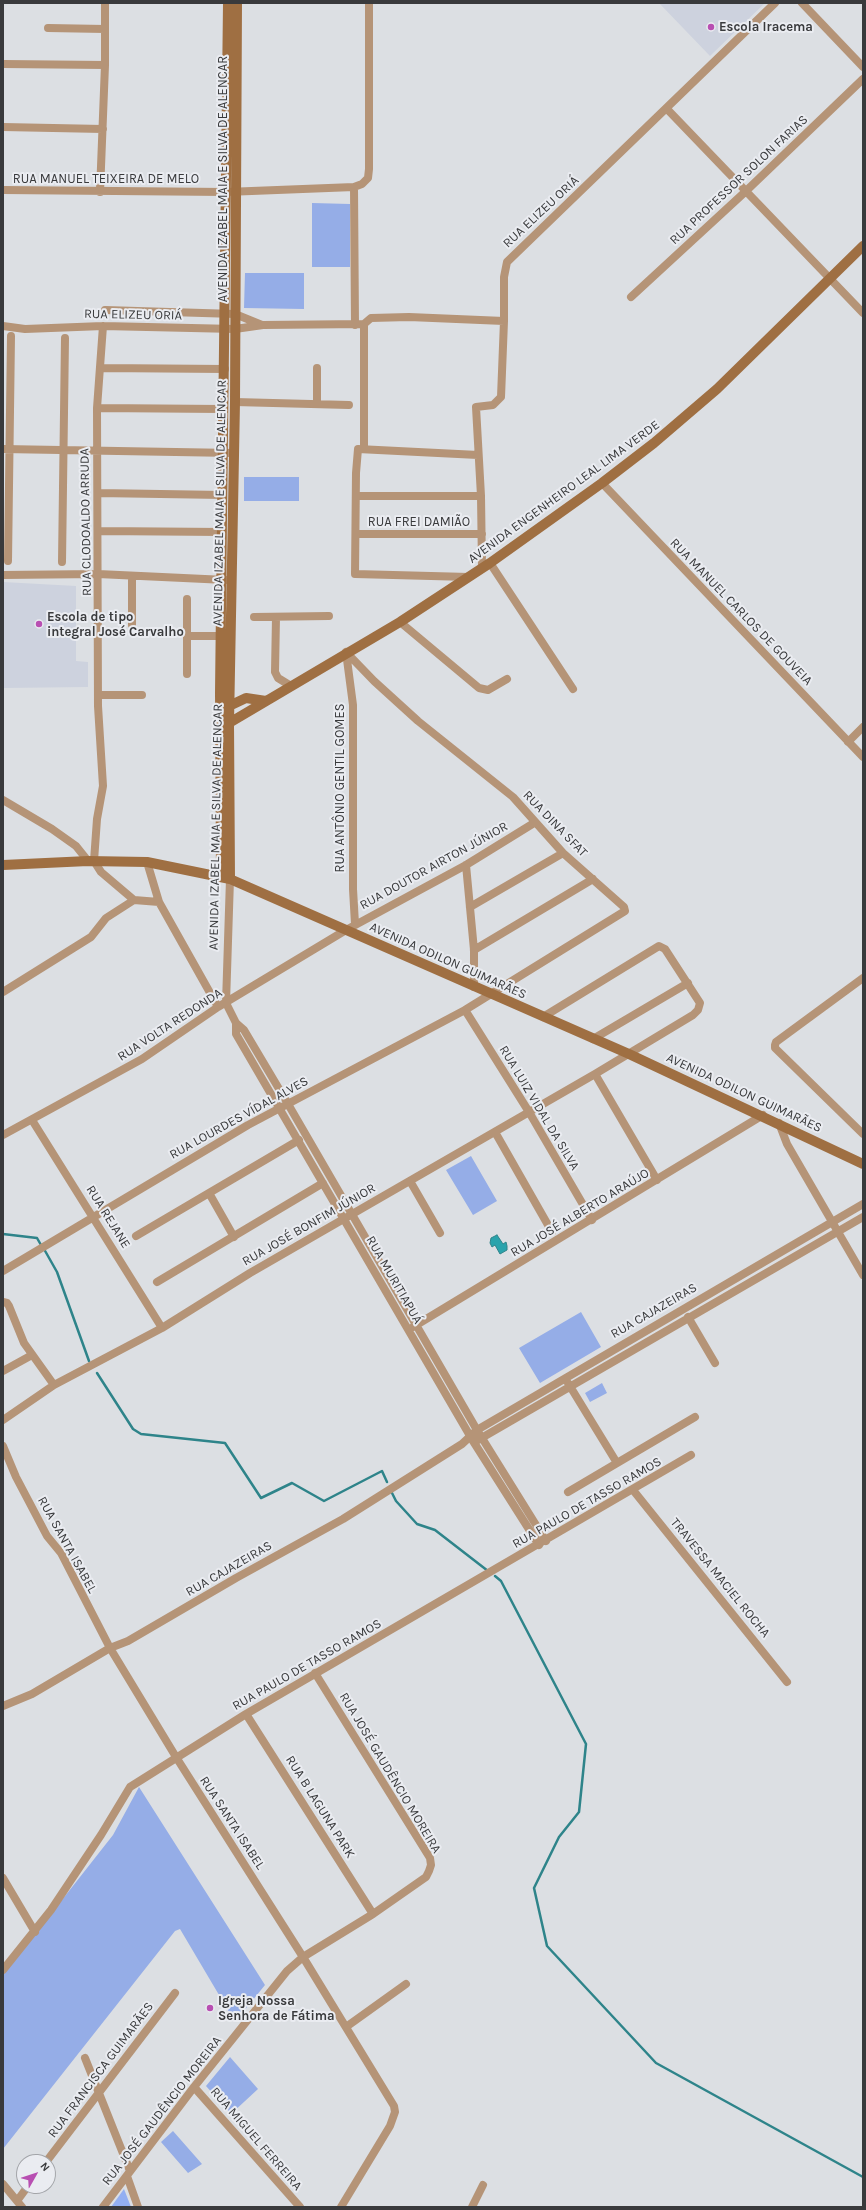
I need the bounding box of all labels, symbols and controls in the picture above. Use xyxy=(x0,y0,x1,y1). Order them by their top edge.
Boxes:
place label: Escola Iracema xyxy=(719,19,813,35)
marker: Escola Iracema xyxy=(706,22,716,32)
street label: AVENIDA IZABEL MAIA E SILVA DE ALENCAR xyxy=(215,56,231,302)
street label: RUA PROFESSOR SOLON FARIAS xyxy=(667,112,811,248)
street label: RUA MANUEL TEIXEIRA DE MELO xyxy=(13,171,199,187)
street label: RUA ELIZEU ORIÁ xyxy=(500,173,582,251)
street label: RUA ELIZEU ORIÁ xyxy=(84,306,182,324)
street label: AVENIDA IZABEL MAIA E SILVA DE ALENCAR xyxy=(210,380,230,626)
street label: AVENIDA ENGENHEIRO LEAL LIMA VERDE xyxy=(465,417,663,567)
street label: RUA CLODOALDO ARRUDA xyxy=(77,448,95,596)
street label: RUA FREI DAMIÃO xyxy=(368,514,470,530)
street label: RUA MANUEL CARLOS DE GOUVEIA xyxy=(667,535,815,689)
place label: Escola de tipo integral José Carvalho xyxy=(47,609,184,640)
marker: Escola de tipo integral José Carvalho xyxy=(34,619,44,629)
street label: RUA ANTÔNIO GENTIL GOMES xyxy=(332,703,348,873)
street label: AVENIDA IZABEL MAIA E SILVA DE ALENCAR xyxy=(206,704,226,950)
street label: RUA DINA SFAT xyxy=(520,788,590,860)
street label: RUA DOUTOR AIRTON JÚNIOR xyxy=(357,819,511,913)
street label: AVENIDA ODILON GUIMARÃES xyxy=(367,919,529,1003)
street label: RUA VOLTA REDONDA xyxy=(115,985,225,1065)
street label: RUA LUIZ VIDAL DA SILVA xyxy=(496,1043,582,1173)
street label: AVENIDA ODILON GUIMARÃES xyxy=(664,1050,824,1136)
street label: RUA LOURDES VÍDAL ALVES xyxy=(167,1073,311,1163)
street label: RUA JOSÉ ALBERTO ARAÚJO xyxy=(508,1165,652,1261)
street label: RUA JOSÉ BONFIM JÚNIOR xyxy=(240,1180,378,1270)
street label: RUA REJANE xyxy=(83,1183,133,1251)
street label: RUA MURITIAPUÁ xyxy=(363,1233,425,1327)
street label: RUA CAJAZEIRAS xyxy=(608,1280,700,1342)
street label: RUA PAULO DE TASSO RAMOS xyxy=(510,1454,664,1552)
street label: RUA SANTA ISABEL xyxy=(34,1494,100,1596)
street label: TRAVESSA MACIEL ROCHA xyxy=(667,1515,773,1641)
street label: RUA CAJAZEIRAS xyxy=(183,1538,275,1600)
street label: RUA PAULO DE TASSO RAMOS xyxy=(230,1616,384,1714)
street label: RUA JOSÉ GAUDÊNCIO MOREIRA xyxy=(336,1690,444,1856)
street label: RUA B LAGUNA PARK xyxy=(282,1753,358,1861)
street label: RUA SANTA ISABEL xyxy=(196,1773,268,1873)
place label: Igreja Nossa Senhora de Fátima xyxy=(218,1993,335,2024)
street label: RUA FRANCISCA GUIMARÃES xyxy=(45,1999,157,2141)
marker: Igreja Nossa Senhora de Fátima xyxy=(205,2003,215,2013)
street label: RUA JOSÉ GAUDÊNCIO MOREIRA xyxy=(99,2033,225,2189)
street label: RUA MIGUEL FERREIRA xyxy=(207,2084,305,2194)
north arrow xyxy=(16,2154,56,2194)
text: N xyxy=(37,2160,52,2174)

